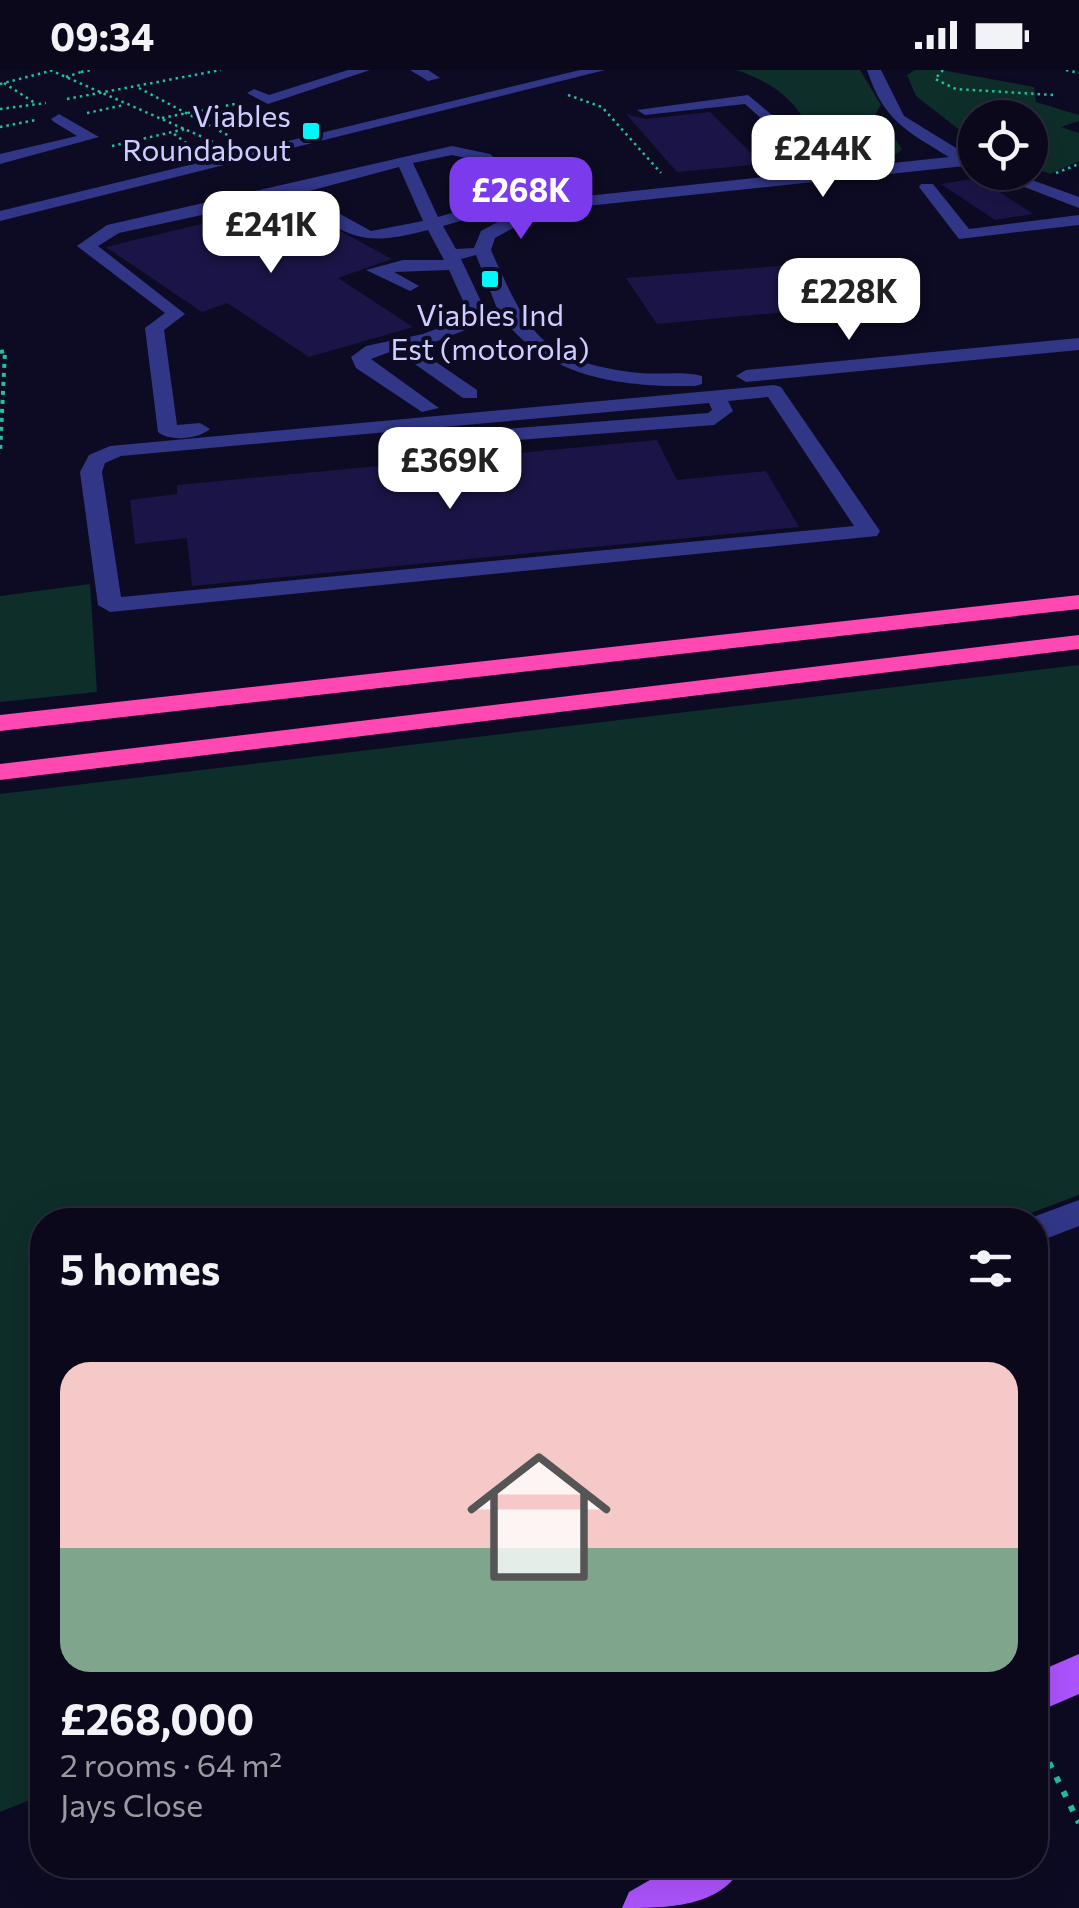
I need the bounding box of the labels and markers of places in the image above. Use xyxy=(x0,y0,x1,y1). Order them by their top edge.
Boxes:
place label: Viables Roundabout xyxy=(122,96,291,167)
pin: £244K xyxy=(753,115,893,200)
marker: Viables Roundabout xyxy=(300,120,322,142)
pin: £268K xyxy=(451,157,591,242)
pin: £241K xyxy=(201,191,341,276)
pin: £228K xyxy=(779,258,919,343)
marker: Viables Ind Est (motorola) xyxy=(479,268,501,290)
place label: Viables Ind Est (motorola) xyxy=(390,295,590,366)
pin: £369K xyxy=(380,427,520,512)

